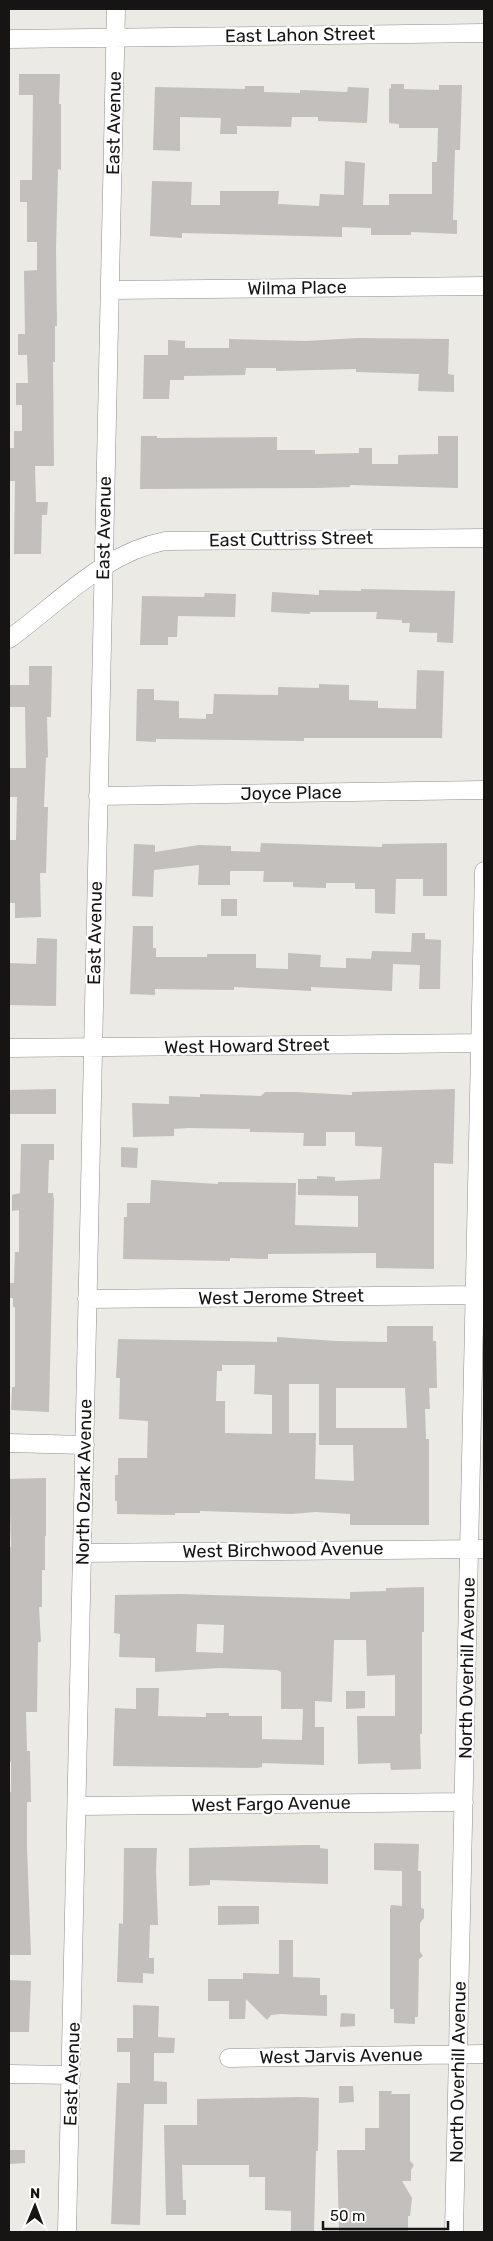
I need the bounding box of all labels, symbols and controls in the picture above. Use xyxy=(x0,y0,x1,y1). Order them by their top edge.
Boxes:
street label: East Lahon Street xyxy=(225,23,375,47)
street label: East Avenue xyxy=(102,71,126,175)
street label: Wilma Place xyxy=(247,276,347,300)
street label: East Avenue xyxy=(92,476,116,580)
street label: East Cuttriss Street xyxy=(209,527,373,551)
street label: Joyce Place xyxy=(240,781,342,805)
street label: East Avenue xyxy=(83,881,107,985)
street label: West Howard Street xyxy=(164,1034,330,1058)
street label: West Jerome Street xyxy=(198,1285,364,1309)
street label: North Ozark Avenue xyxy=(72,1399,96,1565)
street label: West Birchwood Avenue xyxy=(182,1537,384,1563)
street label: North Overhill Avenue xyxy=(454,1577,480,1759)
street label: West Fargo Avenue xyxy=(191,1792,351,1816)
street label: North Overhill Avenue xyxy=(445,1981,471,2163)
street label: East Avenue xyxy=(59,2022,85,2126)
street label: West Jarvis Avenue xyxy=(259,2044,423,2068)
north arrow xyxy=(10,2181,60,2231)
text: N xyxy=(30,2185,40,2202)
scale bar xyxy=(323,2198,448,2230)
text: 50 m xyxy=(330,2207,365,2225)

